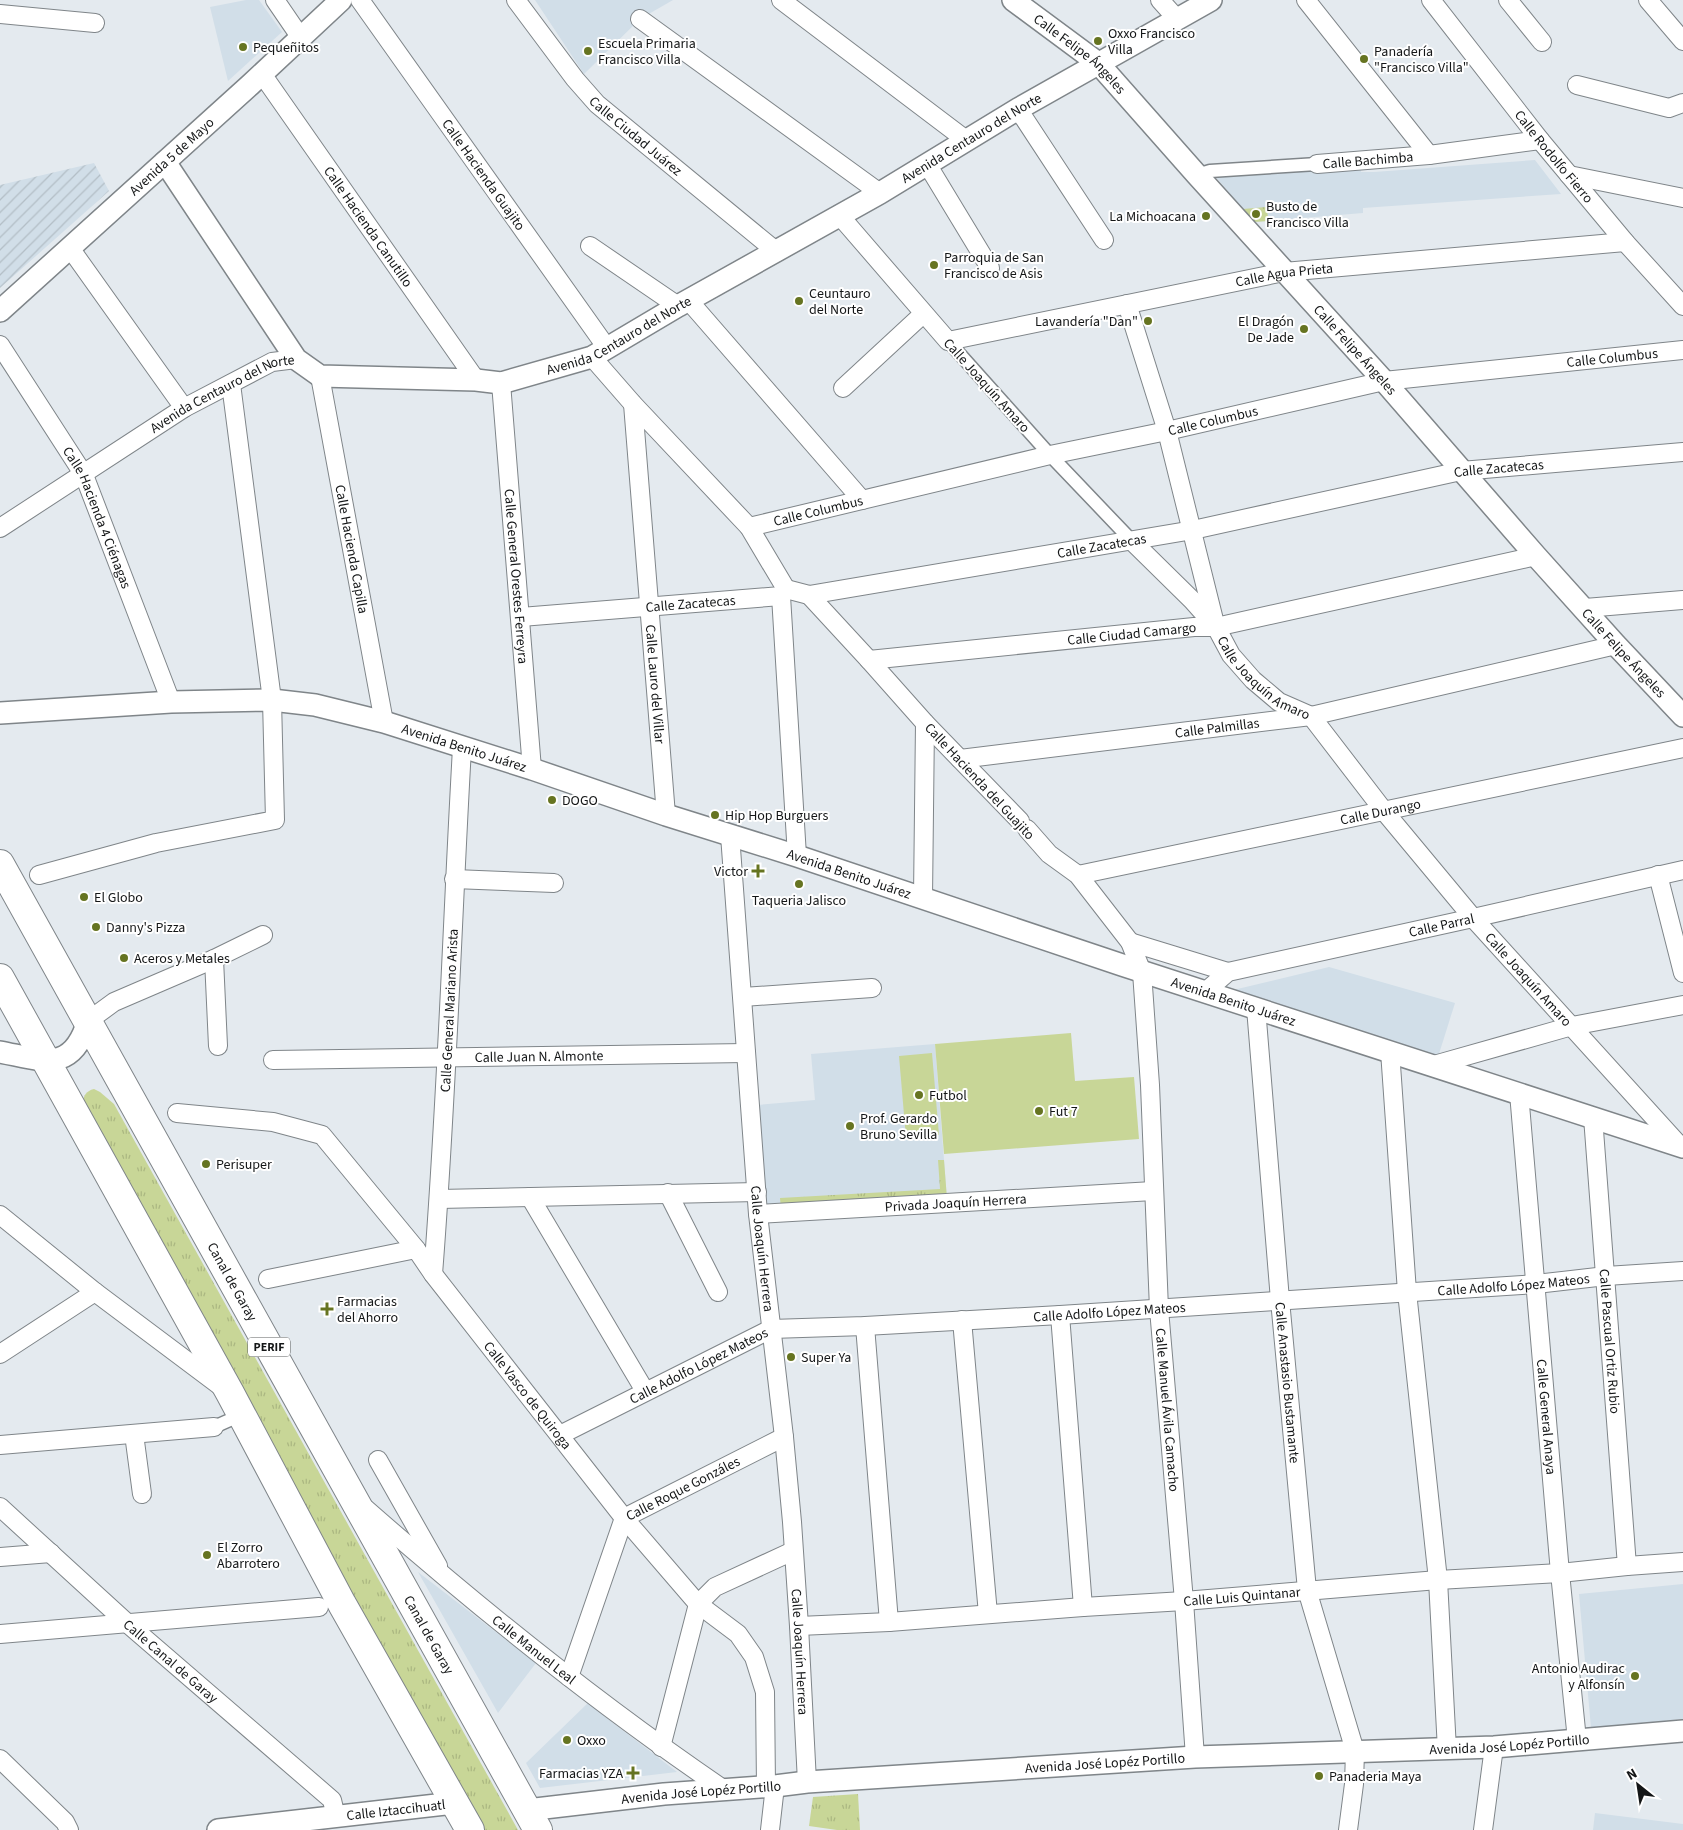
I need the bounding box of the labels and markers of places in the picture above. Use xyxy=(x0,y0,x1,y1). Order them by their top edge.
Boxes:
place label: Oxxo Francisco Villa xyxy=(1108,24,1195,60)
place label: Escuela Primaria Francisco Villa xyxy=(598,34,696,70)
marker: Oxxo Francisco Villa xyxy=(1092,35,1104,47)
place label: Pequeñitos xyxy=(253,38,319,58)
marker: Pequeñitos xyxy=(237,41,249,53)
place label: Panadería "Francisco Villa" xyxy=(1374,42,1469,78)
marker: Escuela Primaria Francisco Villa xyxy=(582,45,594,57)
marker: Panadería "Francisco Villa" xyxy=(1358,53,1370,65)
place label: Busto de Francisco Villa xyxy=(1266,197,1349,233)
place label: La Michoacana xyxy=(1109,207,1196,227)
marker: Busto de Francisco Villa xyxy=(1250,208,1262,220)
marker: La Michoacana xyxy=(1200,210,1212,222)
place label: Parroquia de San Francisco de Asis xyxy=(944,248,1044,284)
marker: Parroquia de San Francisco de Asis xyxy=(928,259,940,271)
place label: Ceuntauro del Norte xyxy=(809,284,871,320)
marker: Ceuntauro del Norte xyxy=(793,295,805,307)
place label: Lavandería "Dan" xyxy=(1035,312,1138,332)
place label: El Dragón De Jade xyxy=(1238,312,1294,348)
marker: Lavandería "Dan" xyxy=(1142,315,1154,327)
marker: El Dragón De Jade xyxy=(1298,323,1310,335)
place label: DOGO xyxy=(562,791,598,811)
marker: DOGO xyxy=(546,794,558,806)
place label: Hip Hop Burguers xyxy=(725,806,828,826)
marker: Hip Hop Burguers xyxy=(709,809,721,821)
place label: Victor xyxy=(714,862,748,882)
marker: Victor xyxy=(752,865,764,877)
marker: Taqueria Jalisco xyxy=(793,878,805,890)
place label: El Globo xyxy=(94,888,143,908)
marker: El Globo xyxy=(78,891,90,903)
place label: Taqueria Jalisco xyxy=(752,891,846,911)
place label: Danny's Pizza xyxy=(106,918,185,938)
marker: Danny's Pizza xyxy=(90,921,102,933)
place label: Aceros y Metales xyxy=(134,949,230,969)
marker: Aceros y Metales xyxy=(118,952,130,964)
place label: Futbol xyxy=(929,1086,967,1106)
marker: Futbol xyxy=(913,1089,925,1101)
place label: Fut 7 xyxy=(1049,1102,1078,1122)
marker: Fut 7 xyxy=(1033,1105,1045,1117)
place label: Prof. Gerardo Bruno Sevilla xyxy=(860,1109,937,1145)
marker: Prof. Gerardo Bruno Sevilla xyxy=(844,1120,856,1132)
place label: Perisuper xyxy=(216,1155,272,1175)
marker: Perisuper xyxy=(200,1158,212,1170)
place label: Farmacias del Ahorro xyxy=(337,1292,398,1328)
marker: Farmacias del Ahorro xyxy=(321,1303,333,1315)
place label: Super Ya xyxy=(801,1348,851,1368)
marker: Super Ya xyxy=(785,1351,797,1363)
place label: El Zorro Abarrotero xyxy=(217,1538,280,1574)
marker: El Zorro Abarrotero xyxy=(201,1549,213,1561)
place label: Antonio Audirac y Alfonsín xyxy=(1532,1659,1626,1695)
marker: Antonio Audirac y Alfonsín xyxy=(1629,1670,1641,1682)
place label: Oxxo xyxy=(577,1731,606,1751)
marker: Oxxo xyxy=(561,1734,573,1746)
place label: Farmacias YZA xyxy=(539,1764,623,1784)
marker: Farmacias YZA xyxy=(627,1767,639,1779)
place label: Panaderia Maya xyxy=(1329,1767,1422,1787)
marker: Panaderia Maya xyxy=(1313,1770,1325,1782)

